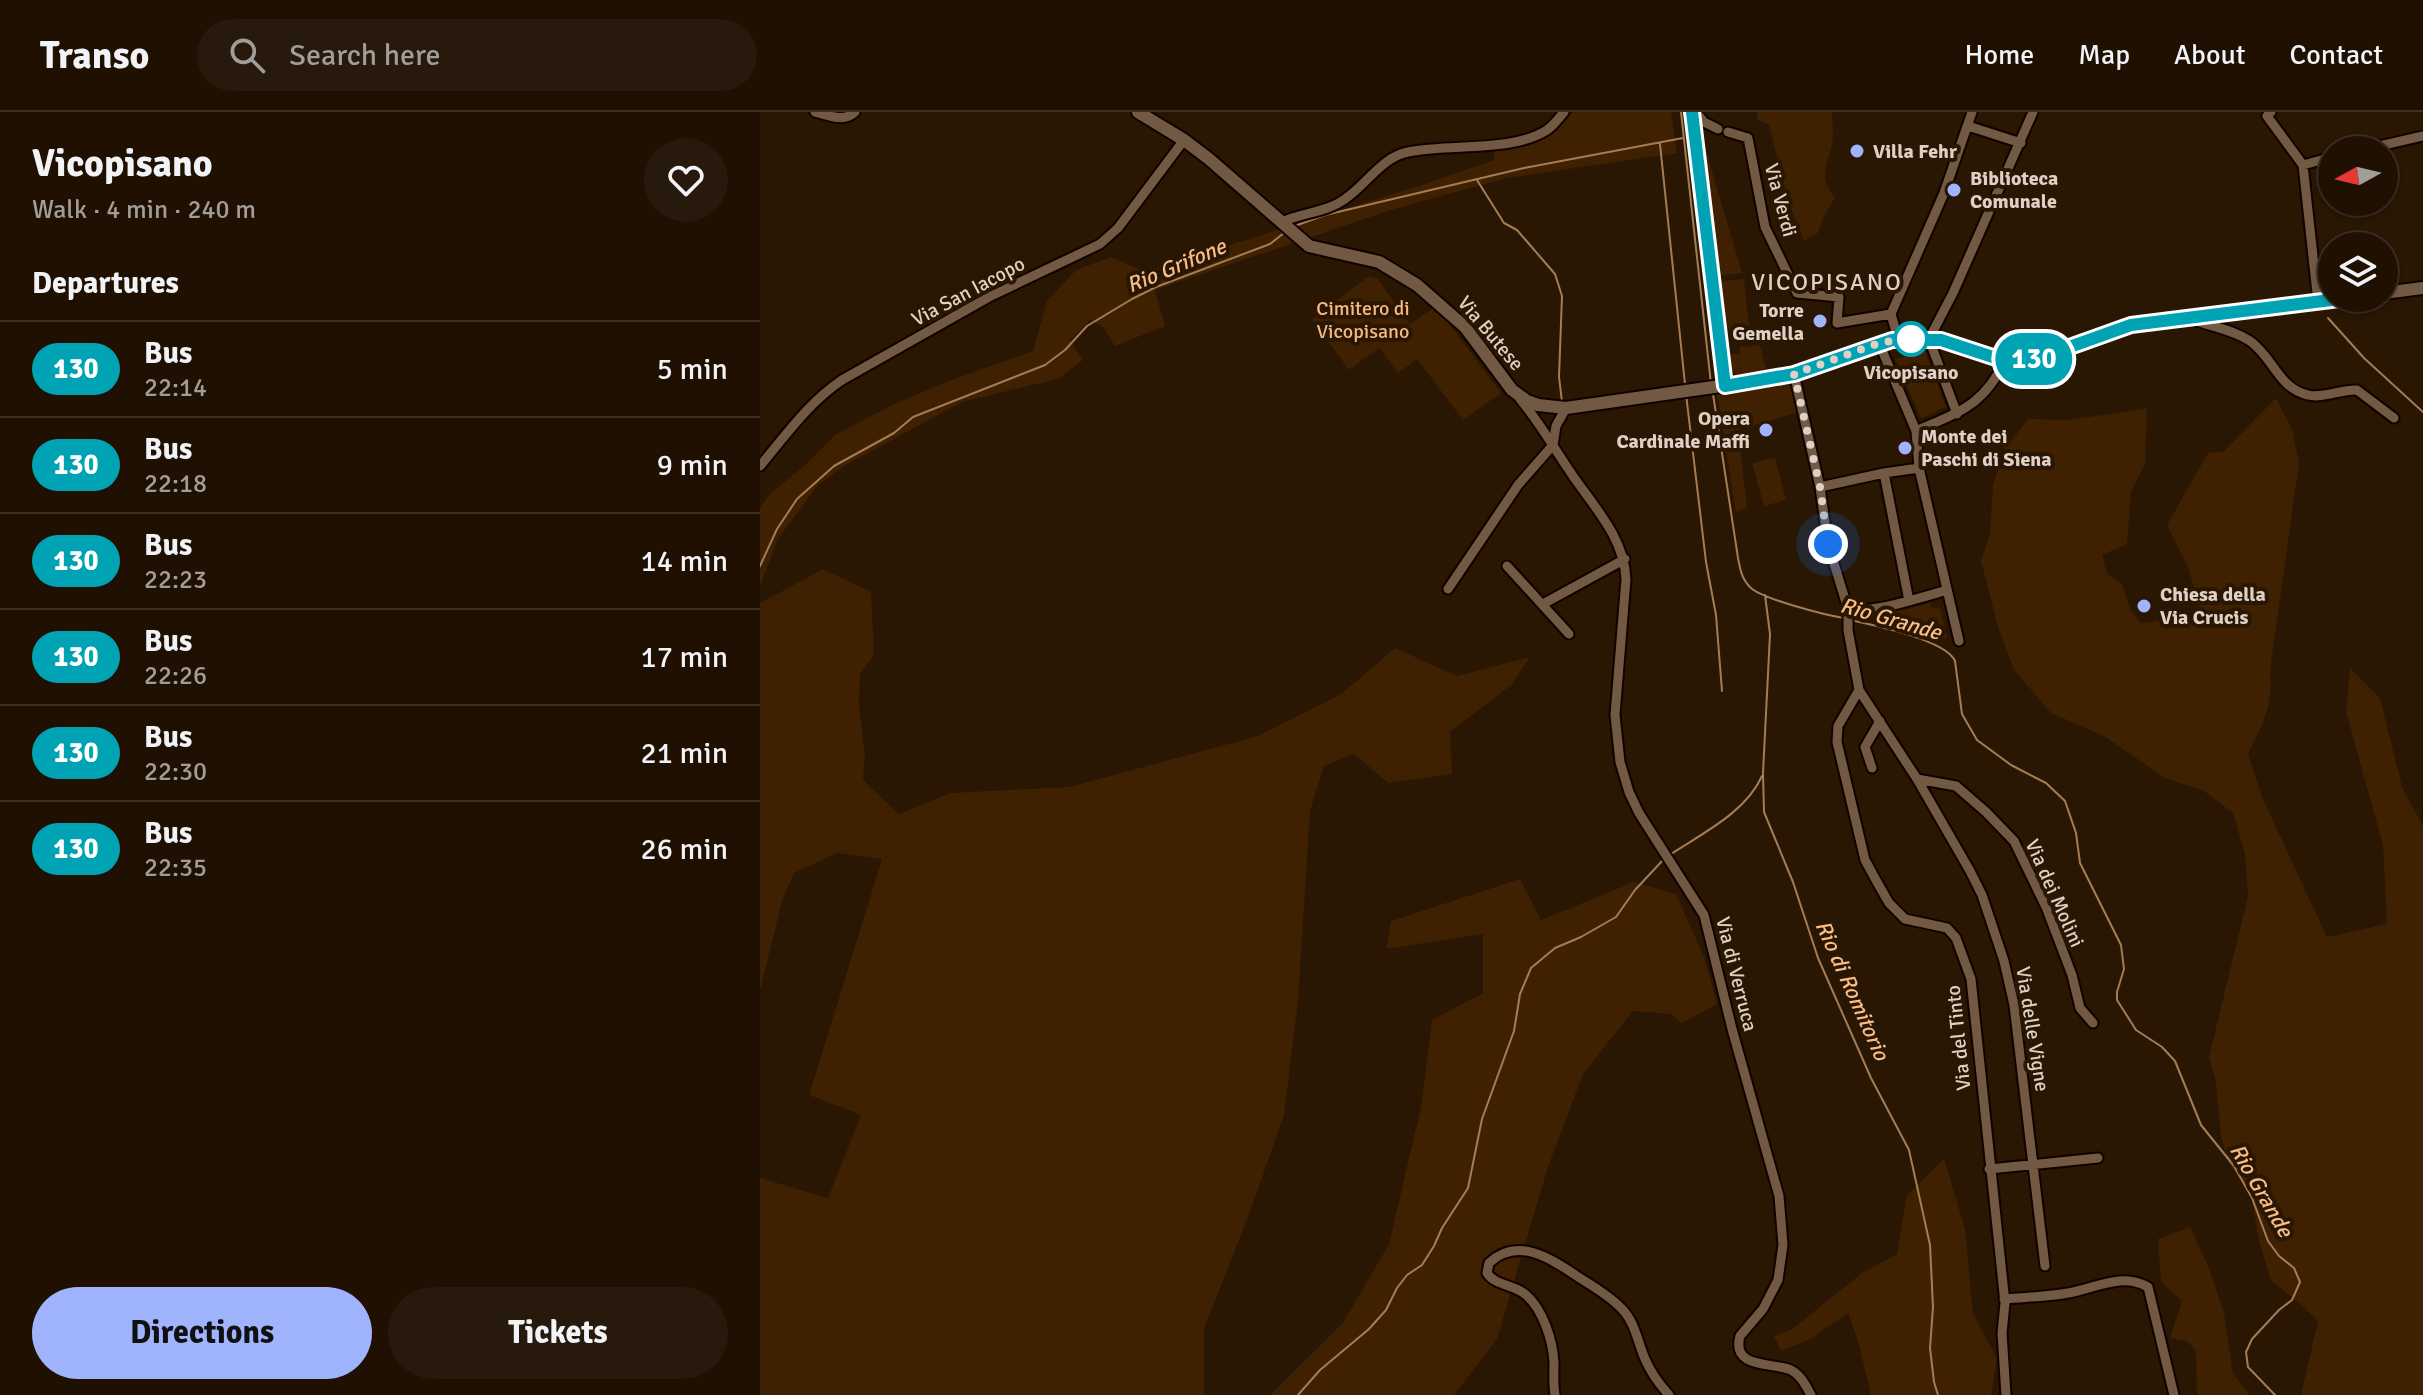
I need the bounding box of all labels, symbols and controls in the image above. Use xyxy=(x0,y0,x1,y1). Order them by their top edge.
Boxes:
search box xyxy=(197,19,757,91)
text: Transo xyxy=(40,32,149,79)
icon: search xyxy=(225,33,269,77)
text: Search here xyxy=(289,37,441,74)
text: Home xyxy=(1965,38,2034,72)
text: Map xyxy=(2078,38,2130,72)
text: About xyxy=(2174,38,2246,72)
text: Contact xyxy=(2290,38,2383,72)
north arrow xyxy=(2318,136,2398,216)
map controls xyxy=(2318,136,2398,312)
button: heart xyxy=(644,138,728,222)
place label: Villa Fehr xyxy=(1873,139,1957,164)
text: Vicopisano xyxy=(32,140,213,187)
marker: Villa Fehr xyxy=(1848,142,1866,160)
street label: Via Verdi xyxy=(1759,161,1802,240)
place label: Biblioteca Comunale xyxy=(1970,166,2058,214)
marker: Biblioteca Comunale xyxy=(1945,181,1963,199)
text: Walk · 4 min · 240 m xyxy=(32,194,256,226)
water label: Rio Grifone xyxy=(1122,232,1231,299)
button: layers xyxy=(2318,232,2398,312)
street label: Via San Iacopo xyxy=(907,251,1029,332)
text: Departures xyxy=(32,265,179,302)
district label: VICOPISANO xyxy=(1751,267,1903,297)
street label: Via Butese xyxy=(1452,291,1529,376)
park label: Cimitero di Vicopisano xyxy=(1316,296,1410,344)
place label: Torre Gemella xyxy=(1732,298,1804,346)
marker: Torre Gemella xyxy=(1811,312,1829,330)
marker: Vicopisano xyxy=(1894,322,1928,356)
line badge: 130 xyxy=(1988,333,2080,385)
text: Bus xyxy=(144,335,192,372)
text: 130 xyxy=(2011,342,2057,376)
text: 5 min xyxy=(657,351,728,388)
text: 130 xyxy=(53,352,99,386)
place label: Vicopisano xyxy=(1863,360,1959,385)
text: 22:14 xyxy=(144,372,207,404)
place label: Opera Cardinale Maffi xyxy=(1616,406,1750,454)
marker: Opera Cardinale Maffi xyxy=(1757,421,1775,439)
place label: Monte dei Paschi di Siena xyxy=(1921,424,2052,472)
text: Bus xyxy=(144,431,192,468)
marker: Monte dei Paschi di Siena xyxy=(1896,439,1914,457)
text: 9 min xyxy=(657,447,728,484)
text: 130 xyxy=(53,448,99,482)
text: 22:18 xyxy=(144,468,207,500)
your location xyxy=(1808,524,1848,564)
text: Bus xyxy=(144,527,192,564)
text: 14 min xyxy=(641,543,728,580)
text: 130 xyxy=(53,544,99,578)
text: 22:23 xyxy=(144,564,207,596)
place label: Chiesa della Via Crucis xyxy=(2160,582,2266,630)
water label: Rio Grande xyxy=(1837,591,1945,646)
marker: Chiesa della Via Crucis xyxy=(2135,597,2153,615)
text: Bus xyxy=(144,623,192,660)
text: 17 min xyxy=(641,639,728,676)
text: 130 xyxy=(53,640,99,674)
text: 22:26 xyxy=(144,660,207,692)
text: Bus xyxy=(144,719,192,756)
text: 21 min xyxy=(641,735,728,772)
text: 130 xyxy=(53,736,99,770)
text: 22:30 xyxy=(144,756,207,788)
text: Bus xyxy=(144,815,192,852)
text: 26 min xyxy=(641,831,728,868)
text: 130 xyxy=(53,832,99,866)
street label: Via dei Molini xyxy=(2020,835,2090,951)
text: 22:35 xyxy=(144,852,207,884)
street label: Via di Verruca xyxy=(1710,914,1763,1034)
water label: Rio di Romitorio xyxy=(1810,916,1896,1066)
street label: Via delle Vigne xyxy=(2010,965,2055,1093)
street label: Via del Tinto xyxy=(1941,984,1976,1092)
water label: Rio Grande xyxy=(2224,1139,2300,1243)
button: Directions xyxy=(32,1287,372,1379)
button: Tickets xyxy=(388,1287,728,1379)

